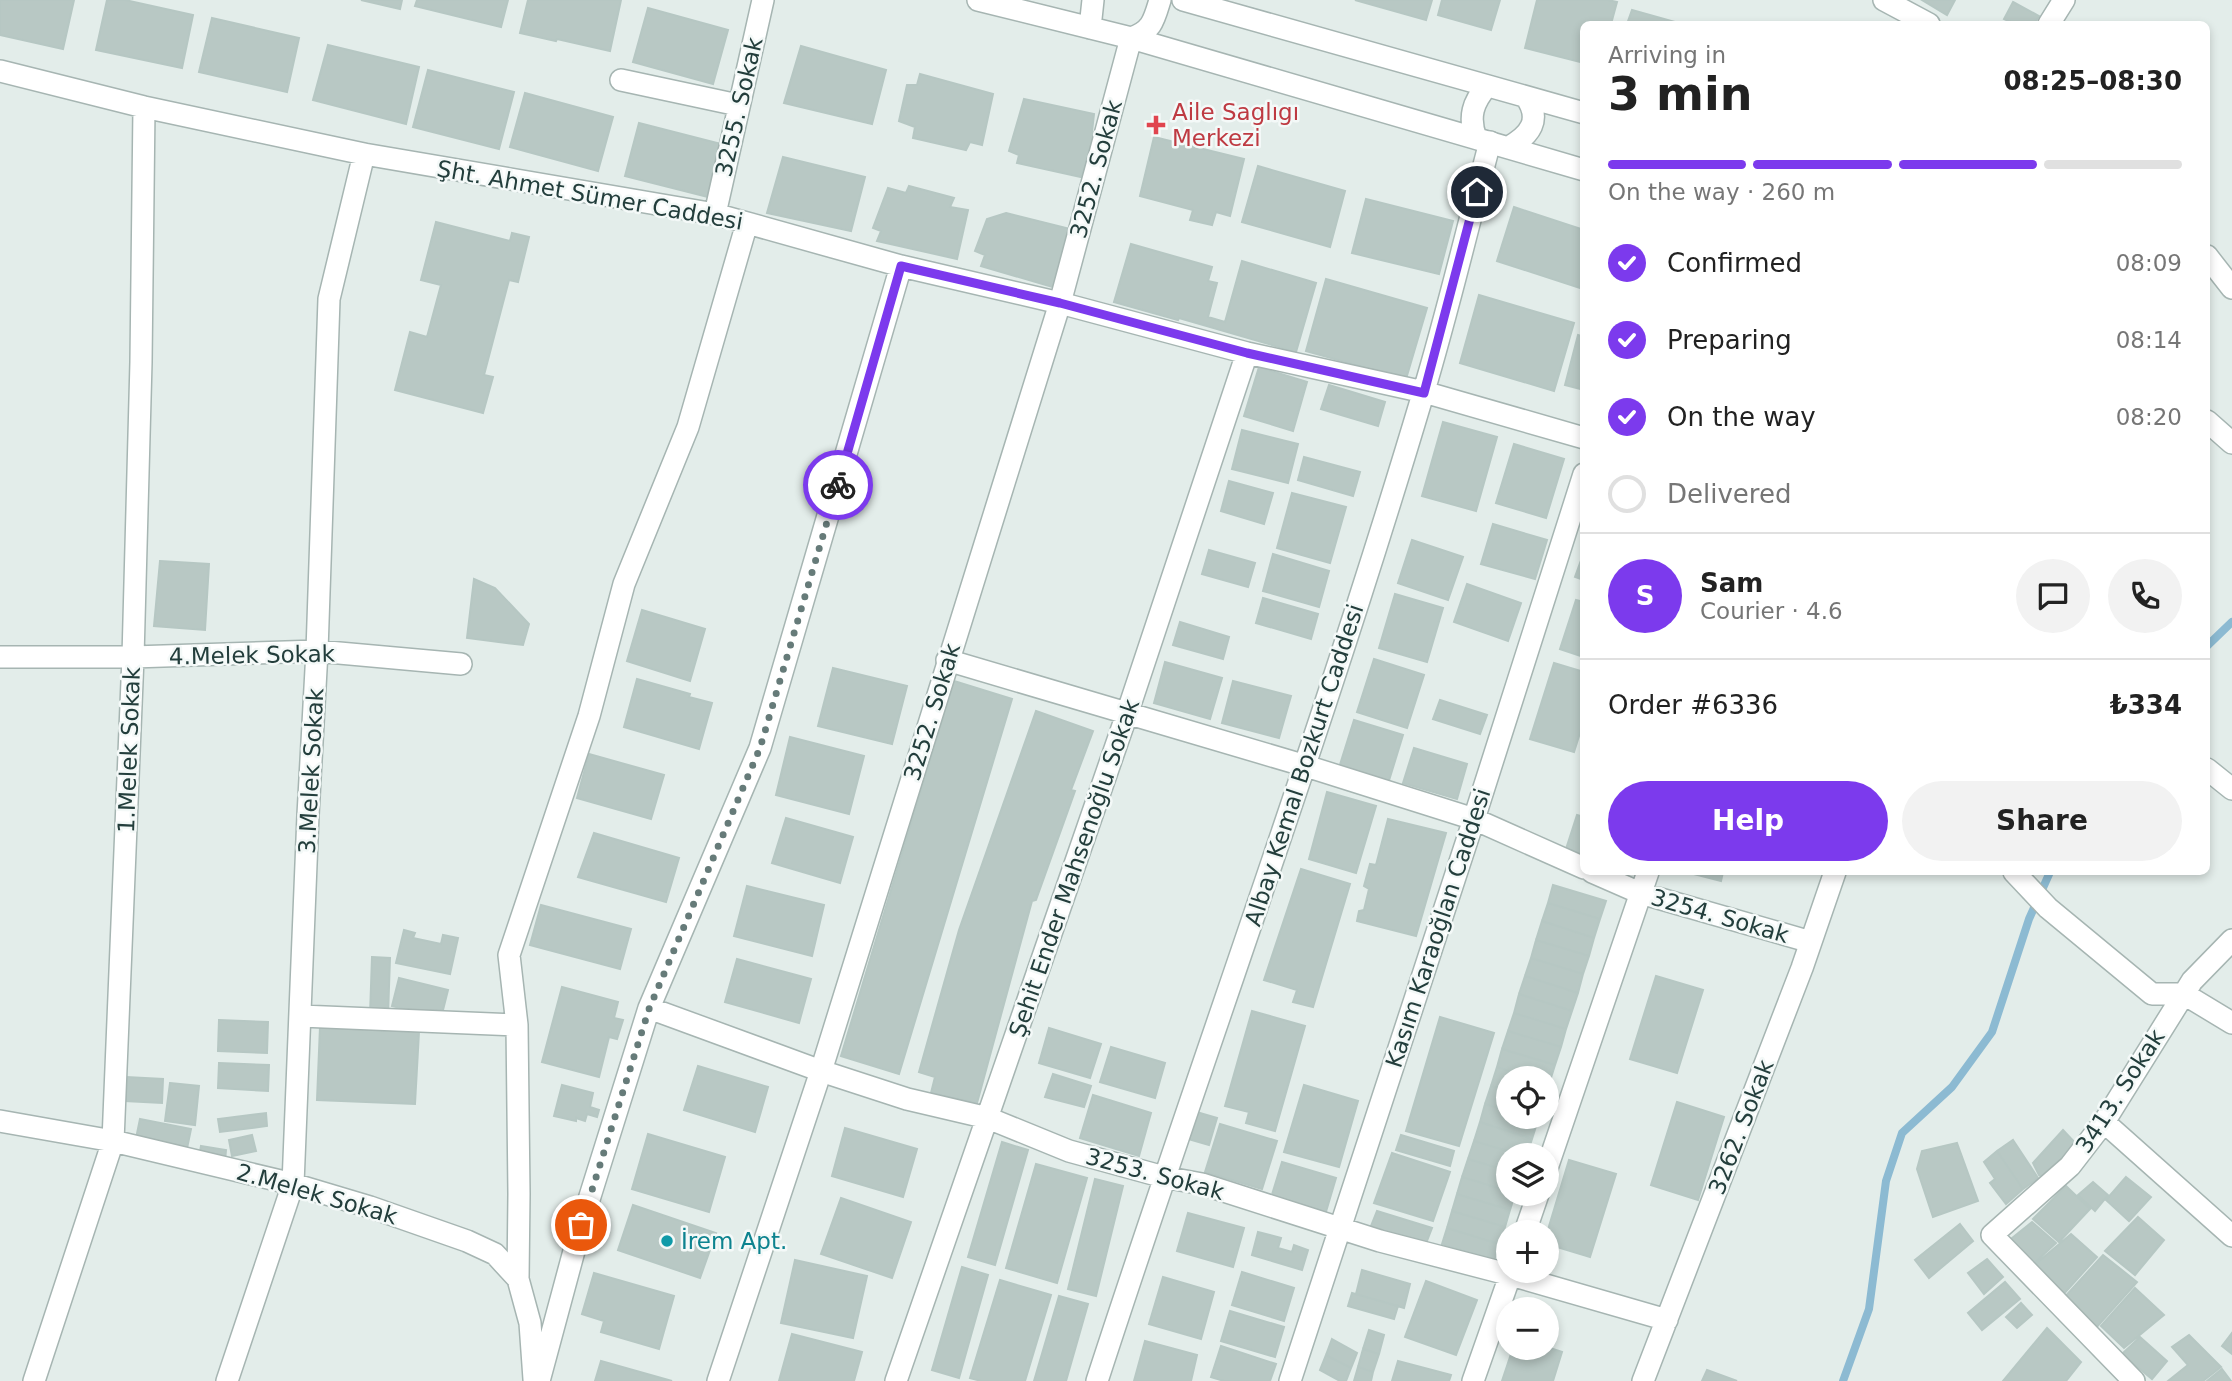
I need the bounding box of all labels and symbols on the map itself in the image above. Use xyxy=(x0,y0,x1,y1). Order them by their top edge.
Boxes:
street label: 3255. Sokak xyxy=(710,34,768,179)
street label: 3252. Sokak xyxy=(1065,96,1127,241)
place label: Aile Saglıgı Merkezi xyxy=(1172,99,1299,151)
marker: Aile Saglıgı Merkezi xyxy=(1146,115,1166,135)
street label: Şht. Ahmet Sümer Caddesi xyxy=(435,155,745,235)
pin xyxy=(1447,162,1507,222)
courier xyxy=(803,450,873,520)
street label: Albay Kemal Bozkurt Caddesi xyxy=(1240,601,1368,929)
street label: 3252. Sokak xyxy=(899,640,965,784)
street label: 4.Melek Sokak xyxy=(169,641,336,669)
street label: 1.Melek Sokak xyxy=(113,666,145,833)
street label: 3.Melek Sokak xyxy=(294,687,328,855)
street label: Şehit Ender Mahsenoğlu Sokak xyxy=(1004,695,1144,1040)
street label: Kasım Karaoğlan Caddesi xyxy=(1381,785,1495,1071)
street label: 3254. Sokak xyxy=(1648,884,1793,948)
street label: 3413. Sokak xyxy=(2070,1024,2170,1158)
street label: 3262. Sokak xyxy=(1703,1055,1779,1198)
street label: 3253. Sokak xyxy=(1083,1143,1228,1205)
street label: 2.Melek Sokak xyxy=(234,1159,401,1230)
pin xyxy=(551,1195,611,1255)
place label: İrem Apt. xyxy=(681,1227,787,1254)
marker: İrem Apt. xyxy=(659,1233,675,1249)

